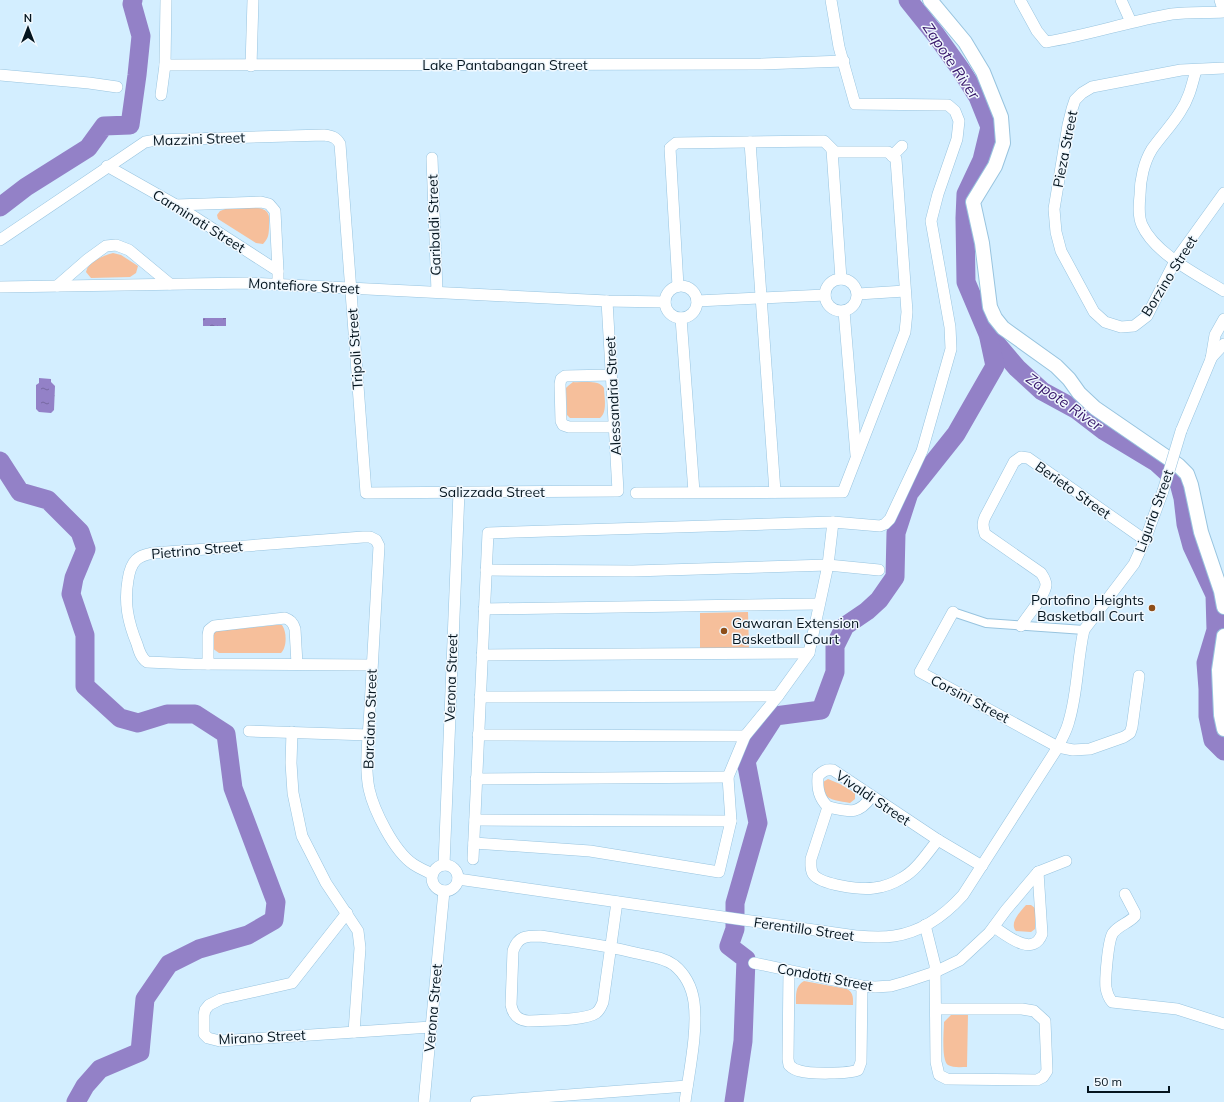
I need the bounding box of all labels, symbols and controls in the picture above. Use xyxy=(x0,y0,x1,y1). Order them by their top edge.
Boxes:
north arrow xyxy=(8,8,48,48)
text: N xyxy=(24,11,32,25)
water label: Zapote River xyxy=(919,19,984,103)
street label: Lake Pantabangan Street xyxy=(422,56,588,74)
street label: Pieza Street xyxy=(1049,109,1081,189)
street label: Mazzini Street xyxy=(153,128,245,150)
street label: Garibaldi Street xyxy=(423,174,445,276)
street label: Carminati Street xyxy=(149,185,249,257)
street label: Borzino Street xyxy=(1137,232,1201,320)
street label: Montefiore Street xyxy=(248,274,360,298)
street label: Tripoli Street xyxy=(343,308,367,390)
street label: Alessandria Street xyxy=(601,336,625,456)
water label: Zapote River xyxy=(1023,369,1106,435)
street label: Berieto Street xyxy=(1032,457,1114,523)
street label: Liguria Street xyxy=(1131,467,1177,555)
street label: Salizzada Street xyxy=(439,483,545,501)
street label: Pietrino Street xyxy=(150,537,244,563)
place label: Portofino Heights Basketball Court xyxy=(1031,591,1144,625)
marker: Portofino Heights Basketball Court xyxy=(1147,603,1157,613)
place label: Gawaran Extension Basketball Court xyxy=(732,614,859,648)
marker: Gawaran Extension Basketball Court xyxy=(719,626,729,636)
street label: Verona Street xyxy=(440,633,462,723)
street label: Barciano Street xyxy=(359,669,381,769)
street label: Corsini Street xyxy=(928,671,1012,727)
street label: Vivaldi Street xyxy=(832,766,914,830)
street label: Ferentillo Street xyxy=(753,913,855,945)
street label: Condotti Street xyxy=(776,959,874,995)
street label: Verona Street xyxy=(420,963,446,1053)
street label: Mirano Street xyxy=(218,1026,306,1048)
scale bar xyxy=(1088,1068,1169,1094)
text: 50 m xyxy=(1094,1074,1122,1089)

